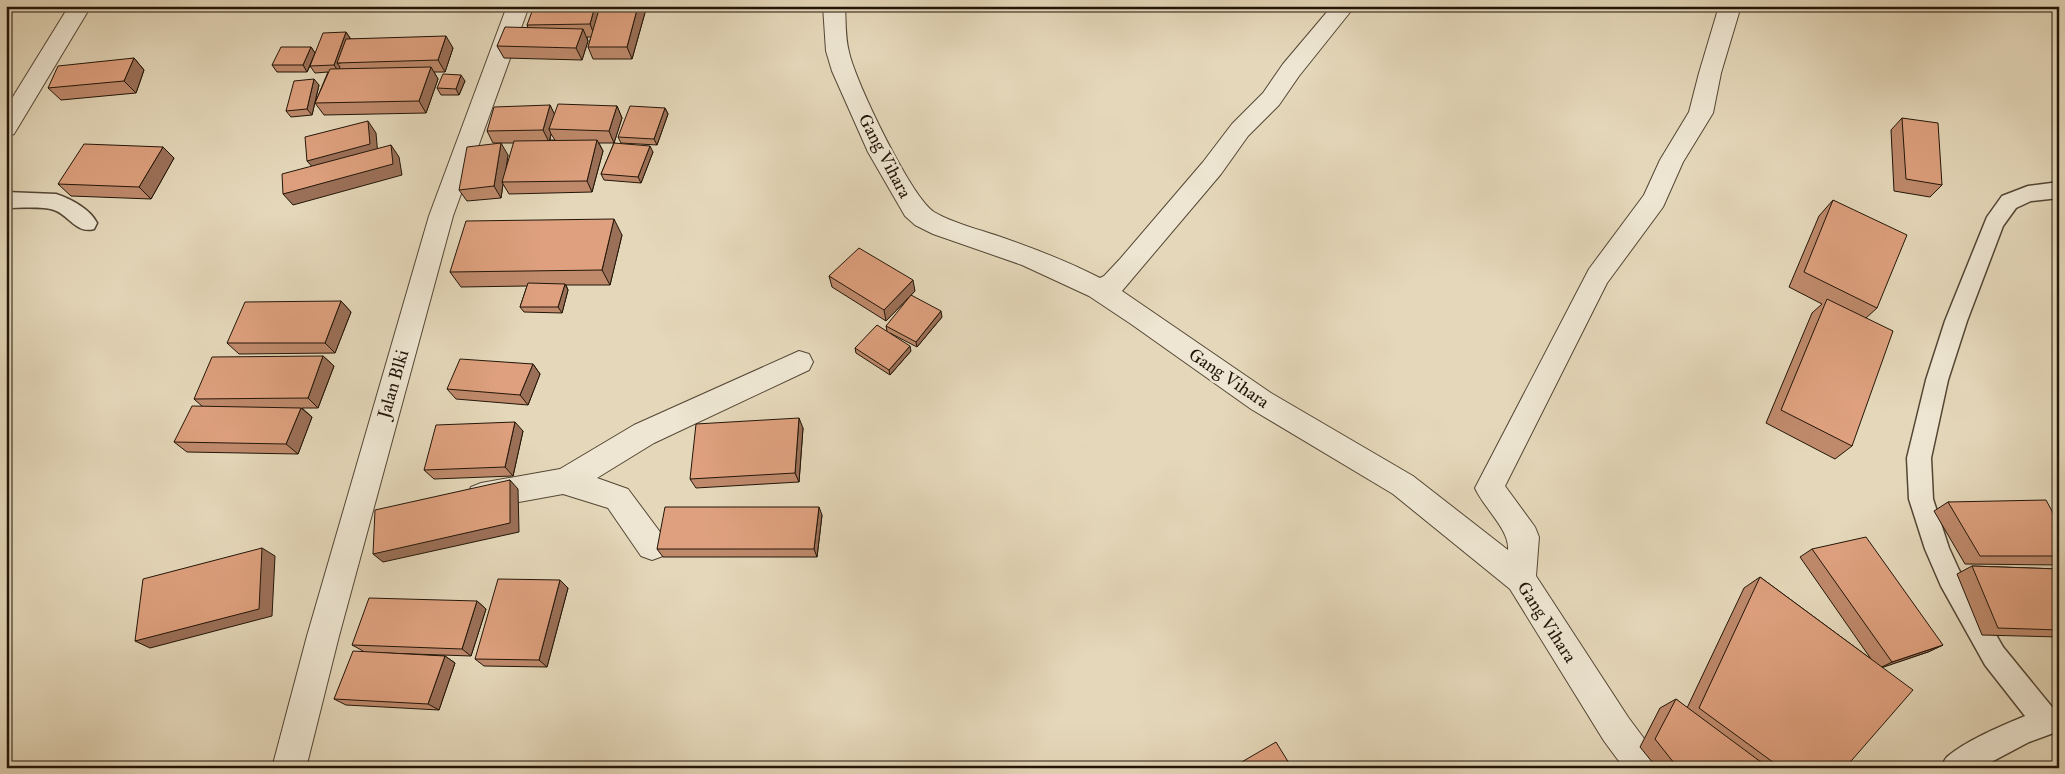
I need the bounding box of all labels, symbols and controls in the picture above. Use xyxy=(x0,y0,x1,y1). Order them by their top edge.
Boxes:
street label: Gang Vihara xyxy=(853,110,917,203)
street label: Gang Vihara xyxy=(1184,343,1274,414)
street label: Jalan Blki xyxy=(372,347,414,423)
street label: Gang Vihara xyxy=(1512,577,1582,668)

